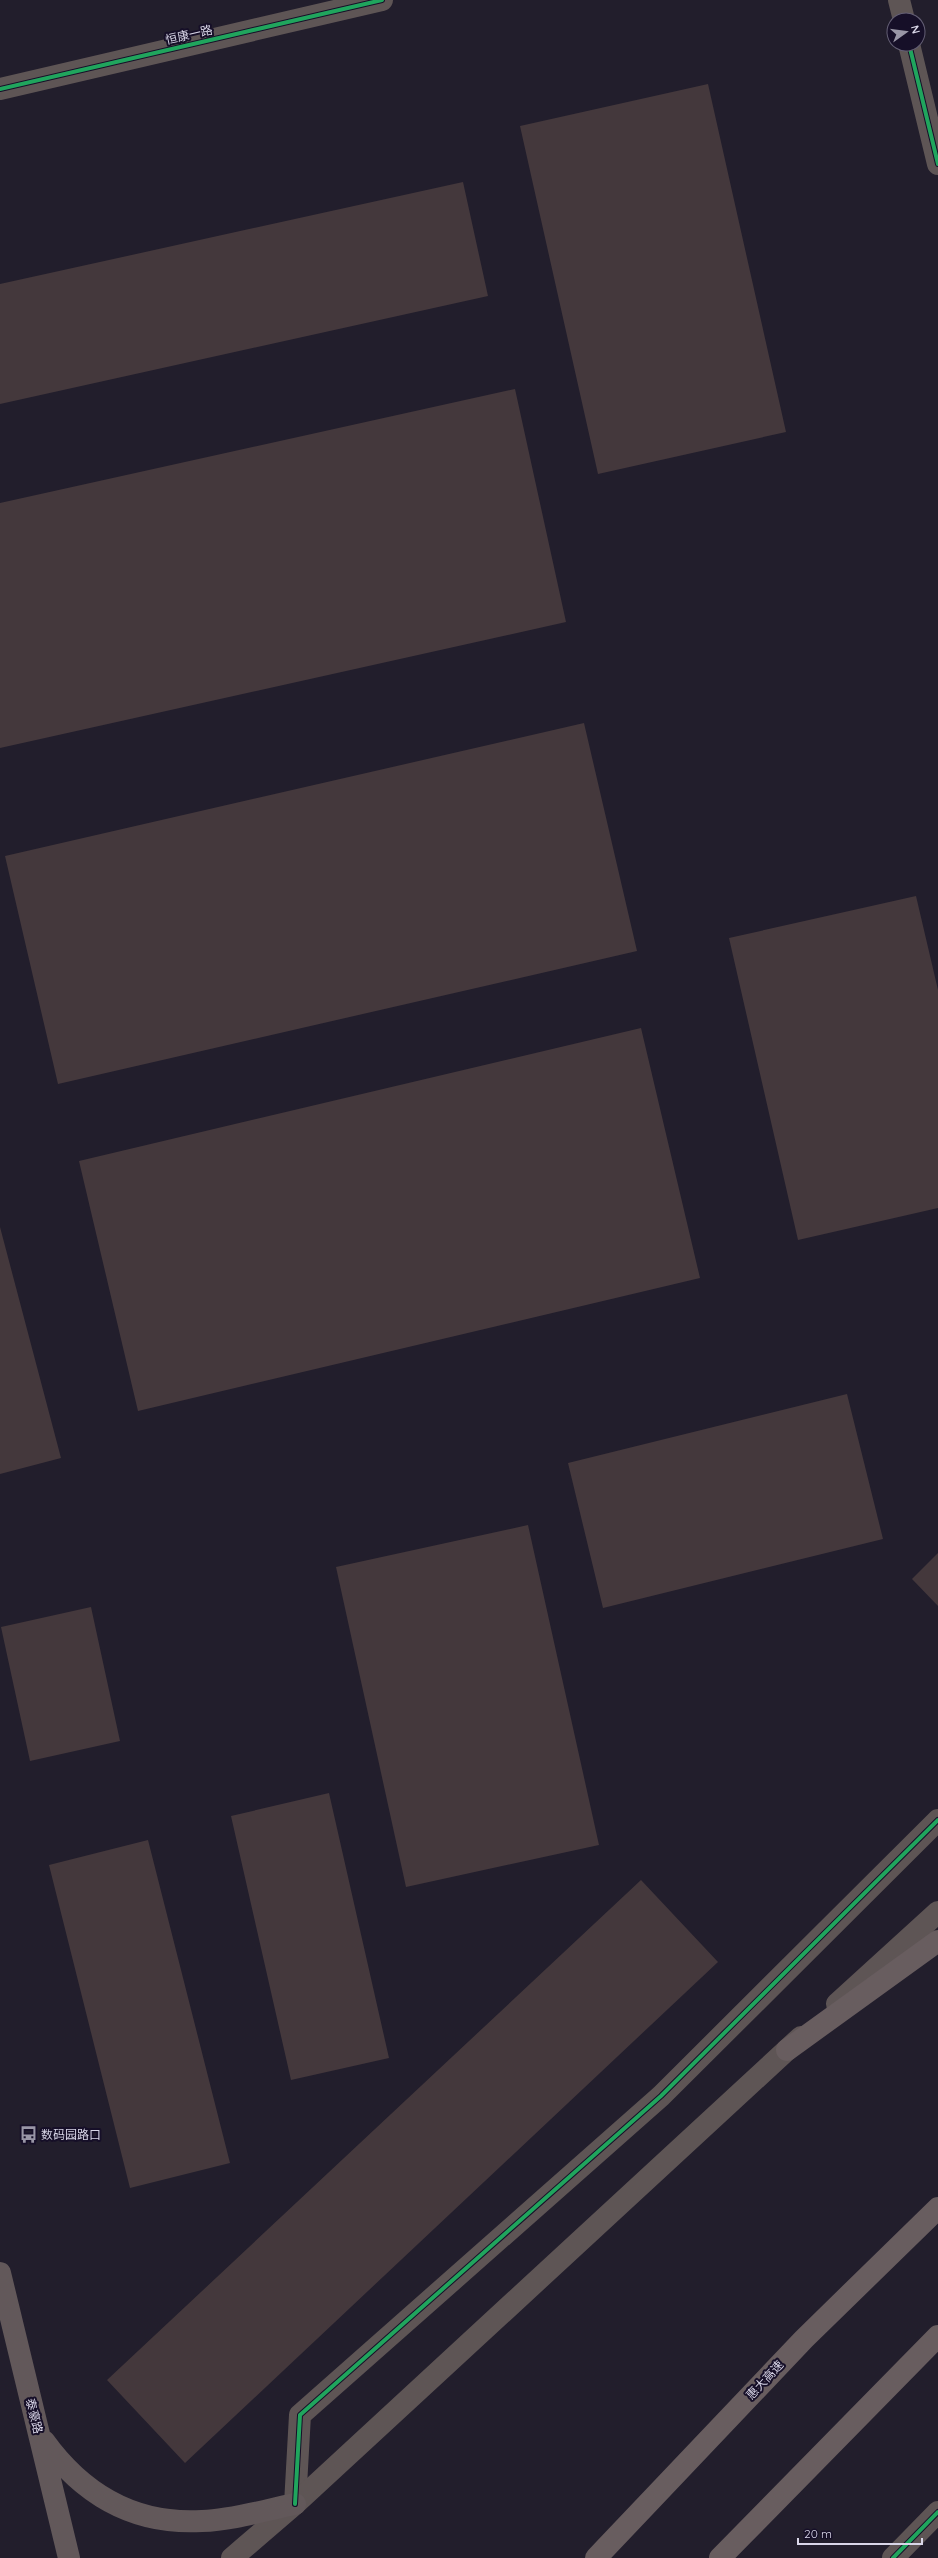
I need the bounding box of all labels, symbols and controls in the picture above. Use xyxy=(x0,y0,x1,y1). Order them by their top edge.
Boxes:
north arrow xyxy=(886,12,926,52)
street label: 恒康一路 xyxy=(164,22,214,47)
text: N xyxy=(908,24,923,35)
bus stop icon: 数码园路口 xyxy=(18,2125,38,2145)
place label: 数码园路口 xyxy=(41,2127,101,2142)
street label: 惠大高速 xyxy=(743,2357,786,2402)
street label: 泰豪路 xyxy=(23,2397,46,2435)
scale bar xyxy=(798,2520,922,2546)
text: 20 m xyxy=(804,2526,832,2541)

